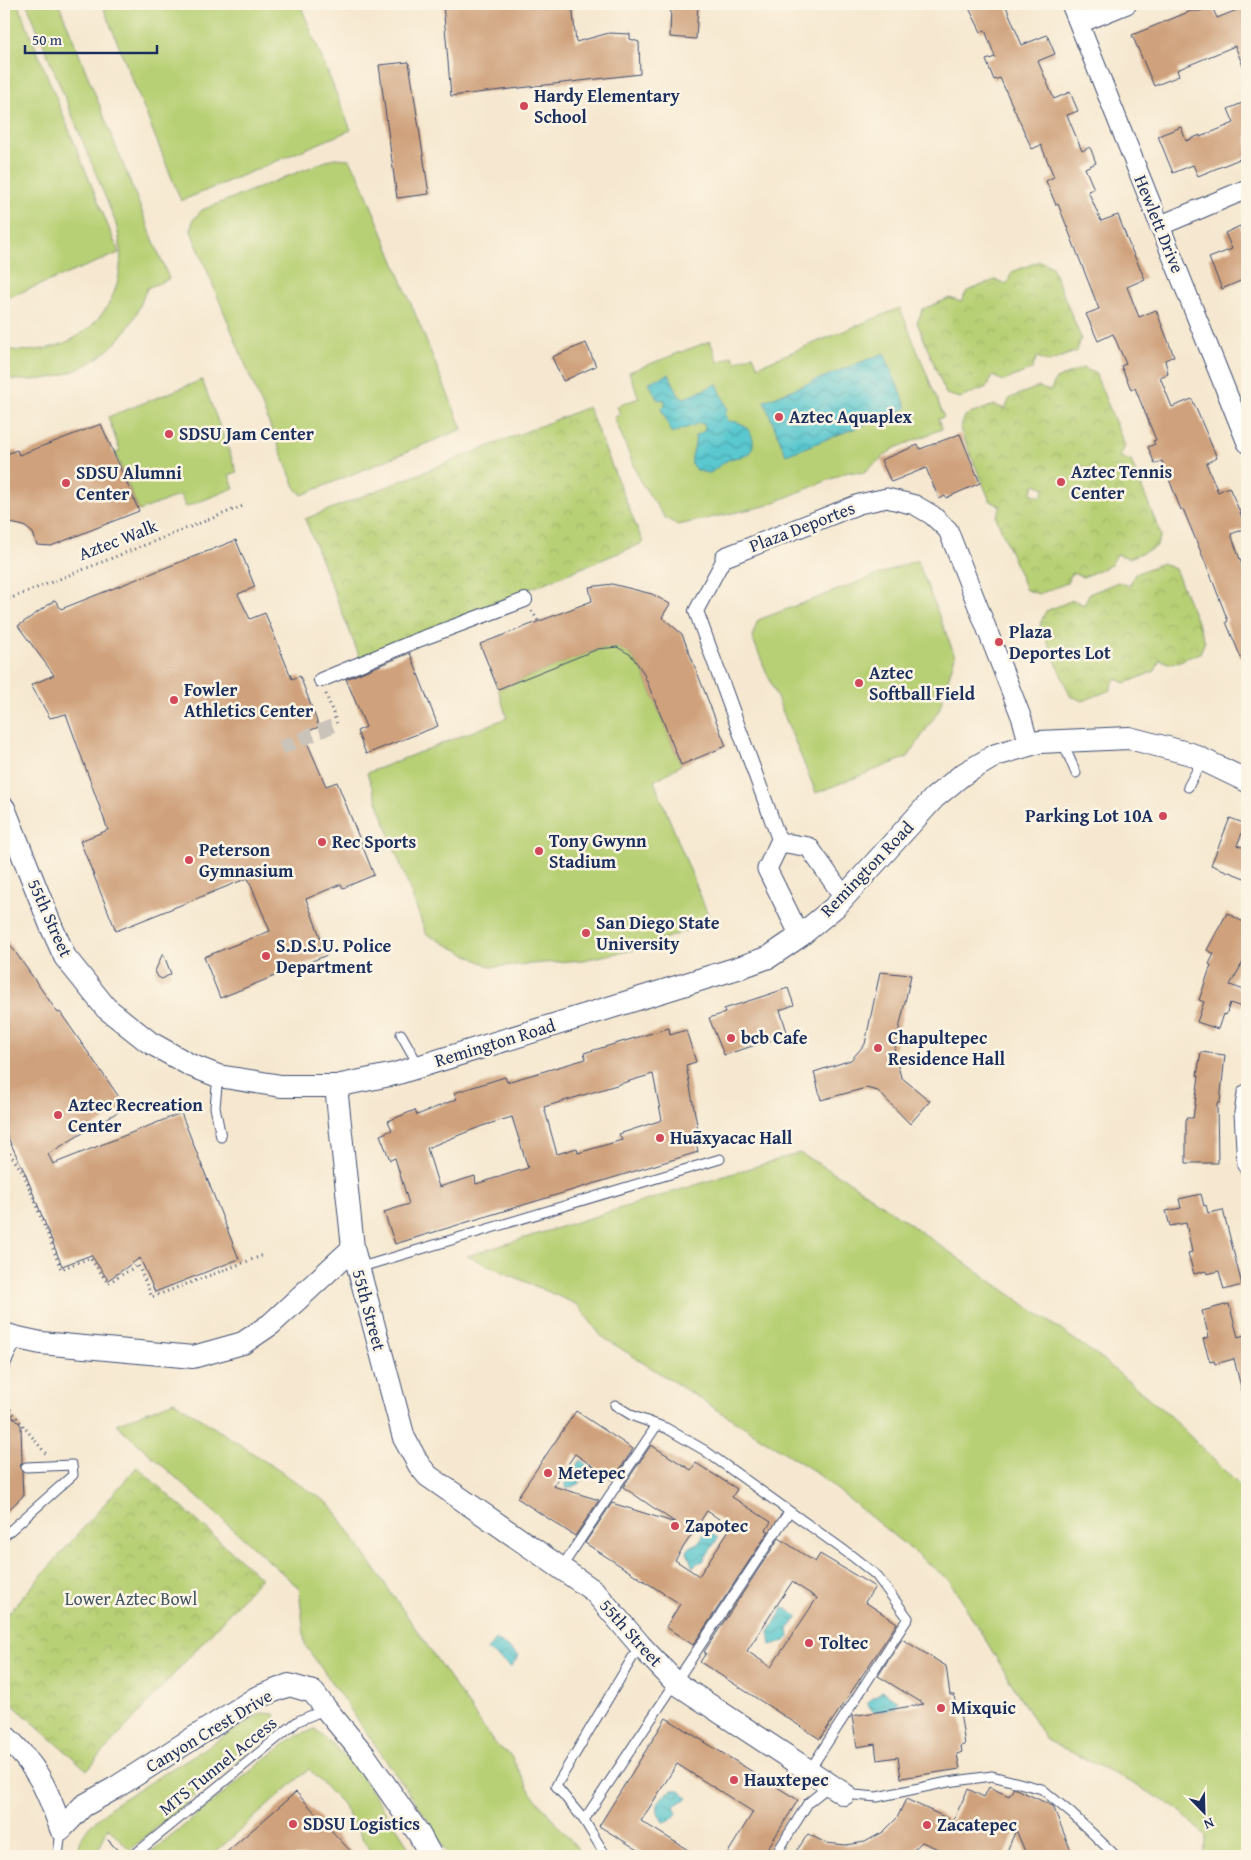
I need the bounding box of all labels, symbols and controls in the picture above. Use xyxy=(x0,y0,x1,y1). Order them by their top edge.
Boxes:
scale bar xyxy=(25,22,158,54)
text: 50 m xyxy=(32,29,63,50)
place label: Hardy Elementary School xyxy=(534,82,681,130)
marker: Hardy Elementary School xyxy=(518,100,530,112)
street label: Hewlett Drive xyxy=(1128,171,1191,277)
place label: Aztec Aquaplex xyxy=(789,403,913,430)
marker: Aztec Aquaplex xyxy=(773,411,785,423)
place label: SDSU Jam Center xyxy=(179,420,315,447)
marker: SDSU Jam Center xyxy=(163,428,175,440)
place label: Aztec Tennis Center xyxy=(1071,458,1173,506)
place label: SDSU Alumni Center xyxy=(76,459,182,507)
marker: Aztec Tennis Center xyxy=(1055,476,1067,488)
marker: SDSU Alumni Center xyxy=(60,477,72,489)
street label: Plaza Deportes xyxy=(745,494,859,559)
street label: Aztec Walk xyxy=(74,512,162,567)
place label: Plaza Deportes Lot xyxy=(1009,618,1111,666)
marker: Plaza Deportes Lot xyxy=(993,636,1005,648)
place label: Aztec Softball Field xyxy=(869,659,976,707)
place label: Fowler Athletics Center xyxy=(184,676,314,724)
marker: Aztec Softball Field xyxy=(853,677,865,689)
marker: Fowler Athletics Center xyxy=(168,694,180,706)
place label: Parking Lot 10A xyxy=(1025,802,1153,829)
marker: Parking Lot 10A xyxy=(1157,810,1169,822)
street label: Remington Road xyxy=(814,814,920,923)
place label: Tony Gwynn Stadium xyxy=(549,827,647,875)
place label: Rec Sports xyxy=(332,828,417,855)
place label: Peterson Gymnasium xyxy=(199,836,294,884)
marker: Rec Sports xyxy=(316,836,328,848)
marker: Tony Gwynn Stadium xyxy=(533,845,545,857)
marker: Peterson Gymnasium xyxy=(183,854,195,866)
street label: 55th Street xyxy=(21,874,80,962)
place label: San Diego State University xyxy=(596,909,720,957)
marker: San Diego State University xyxy=(580,927,592,939)
place label: S.D.S.U. Police Department xyxy=(276,932,392,980)
marker: S.D.S.U. Police Department xyxy=(260,950,272,962)
street label: Remington Road xyxy=(431,1011,559,1074)
place label: bcb Cafe xyxy=(741,1024,808,1051)
place label: Chapultepec Residence Hall xyxy=(888,1024,1006,1072)
marker: bcb Cafe xyxy=(725,1032,737,1044)
marker: Chapultepec Residence Hall xyxy=(872,1042,884,1054)
place label: Aztec Recreation Center xyxy=(68,1091,203,1139)
marker: Aztec Recreation Center xyxy=(52,1109,64,1121)
place label: Huāxyacac Hall xyxy=(670,1124,793,1151)
marker: Huāxyacac Hall xyxy=(654,1132,666,1144)
street label: 55th Street xyxy=(346,1266,393,1354)
place label: Metepec xyxy=(558,1459,625,1486)
marker: Metepec xyxy=(542,1467,554,1479)
place label: Zapotec xyxy=(685,1512,748,1539)
marker: Zapotec xyxy=(669,1520,681,1532)
park label: Lower Aztec Bowl xyxy=(65,1585,197,1612)
street label: 55th Street xyxy=(593,1593,670,1673)
place label: Toltec xyxy=(819,1629,868,1656)
marker: Toltec xyxy=(803,1637,815,1649)
street label: Canyon Crest Drive xyxy=(140,1682,277,1779)
place label: Mixquic xyxy=(951,1694,1016,1721)
marker: Mixquic xyxy=(935,1702,947,1714)
street label: MTS Tunnel Access xyxy=(153,1710,282,1822)
place label: Hauxtepec xyxy=(744,1766,829,1793)
marker: Hauxtepec xyxy=(728,1774,740,1786)
north arrow xyxy=(1178,1788,1228,1838)
place label: SDSU Logistics xyxy=(303,1810,420,1837)
place label: Zacatepec xyxy=(937,1811,1017,1838)
text: N xyxy=(1200,1813,1217,1835)
marker: SDSU Logistics xyxy=(287,1818,299,1830)
marker: Zacatepec xyxy=(921,1819,933,1831)

